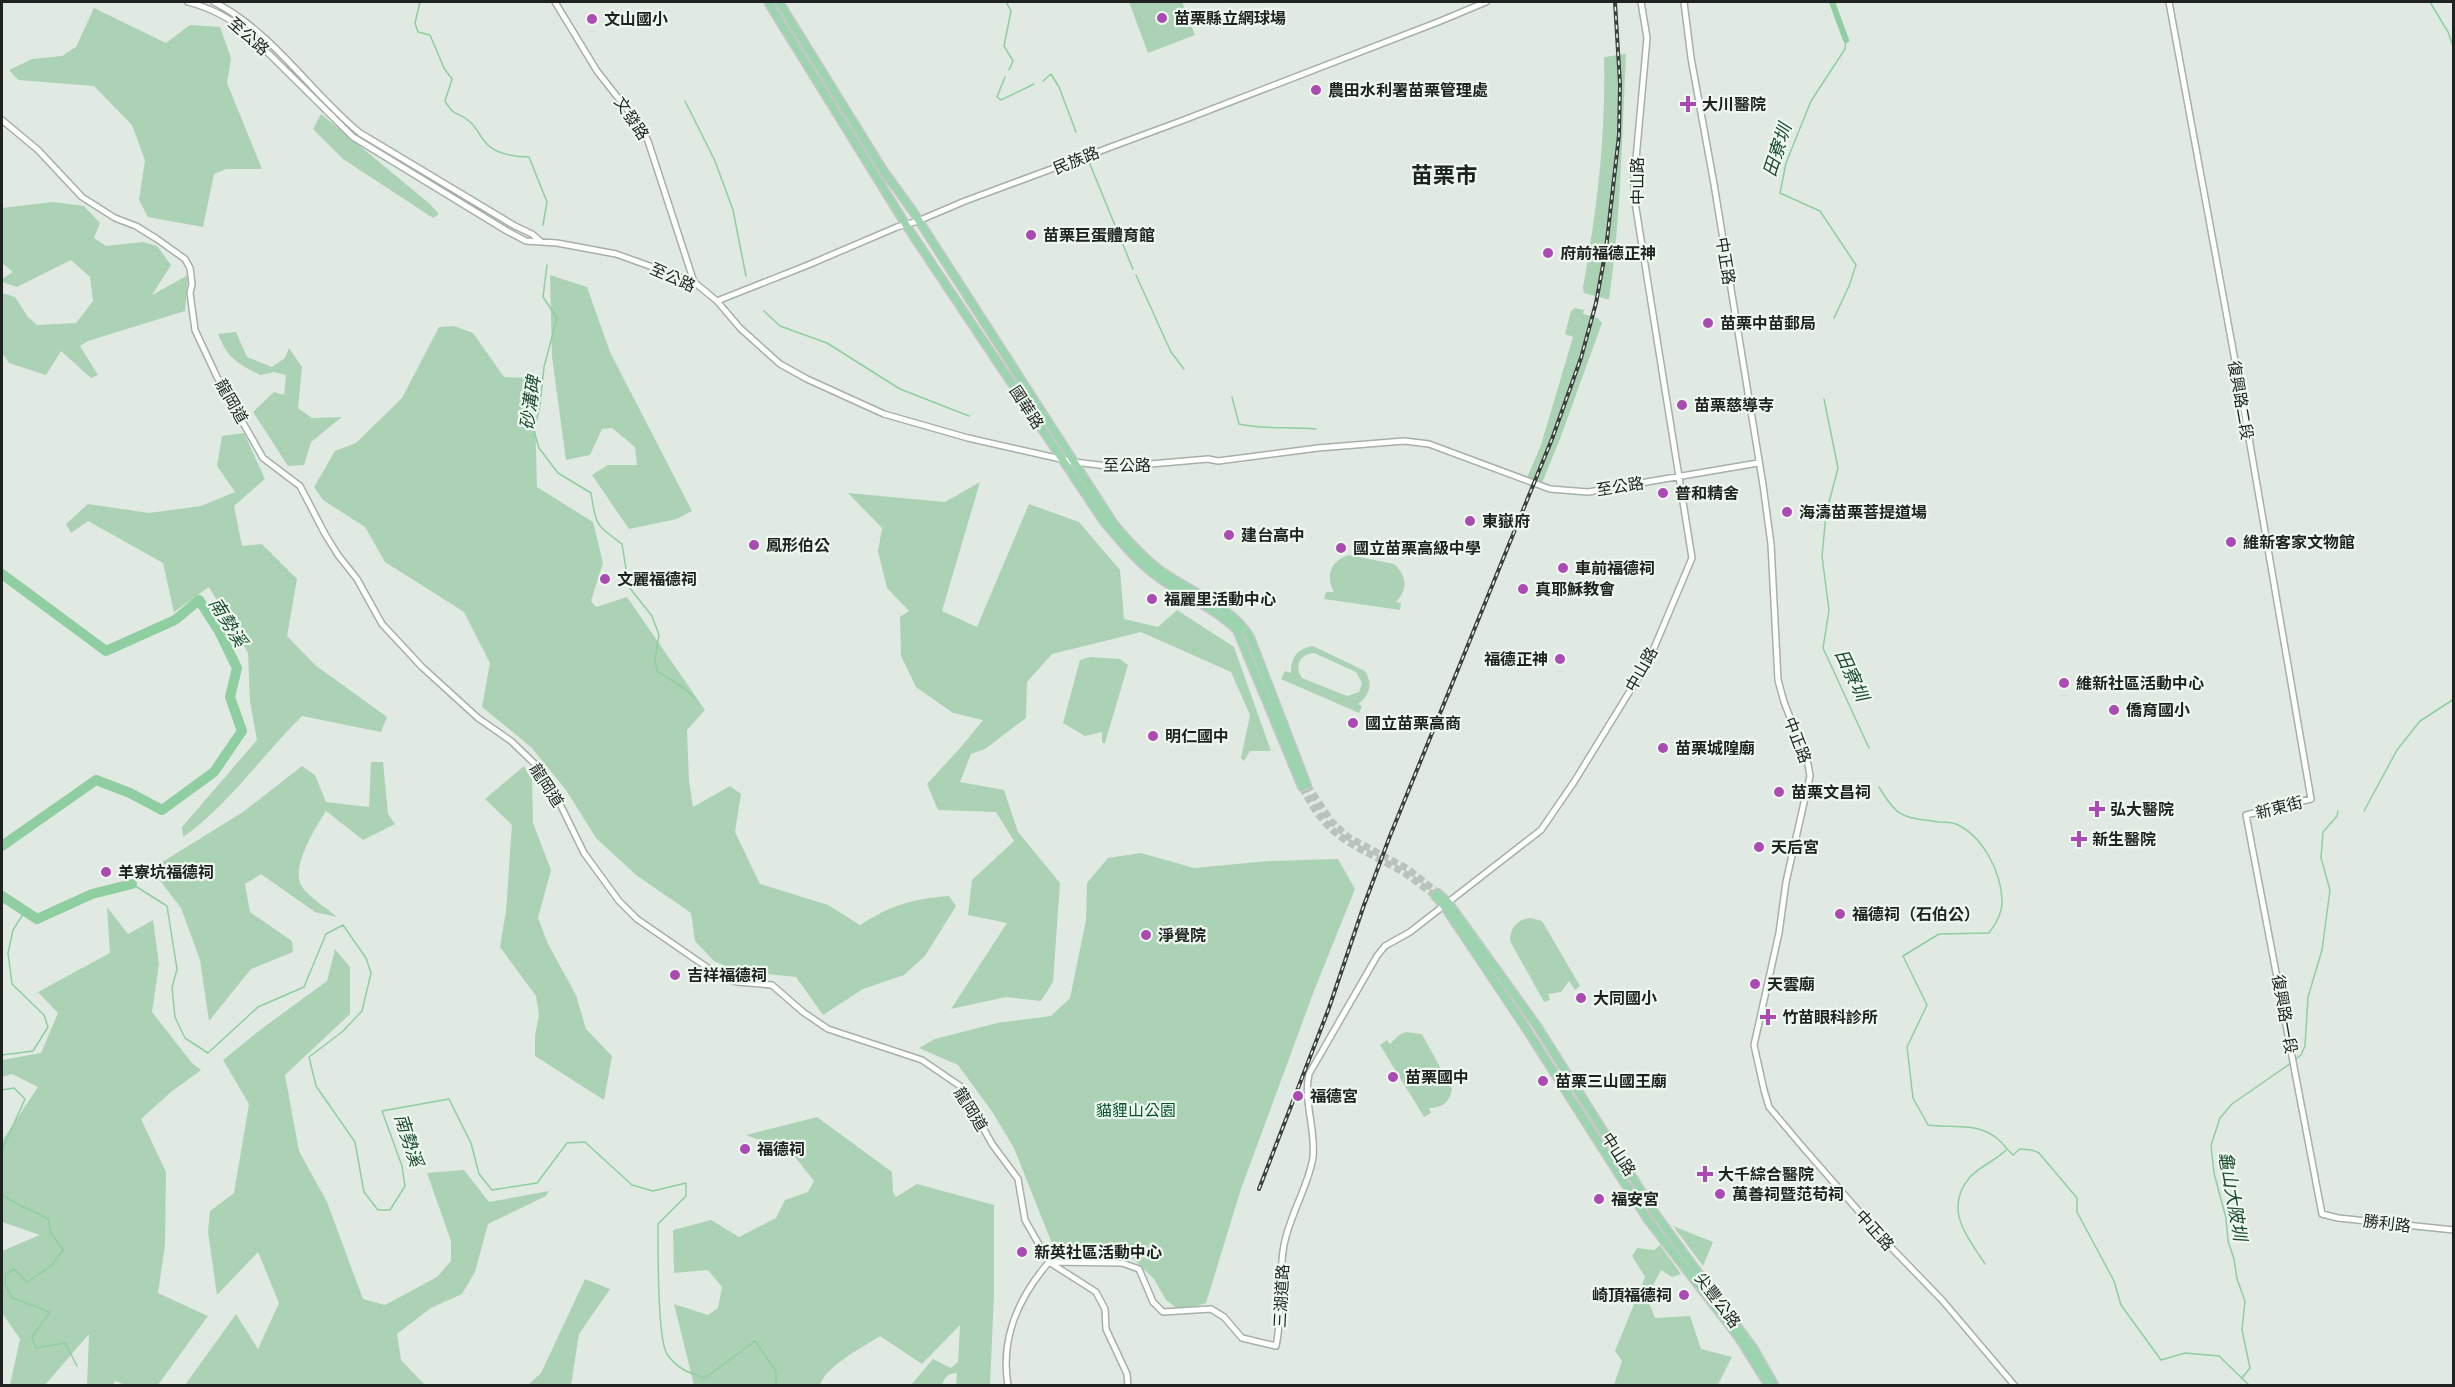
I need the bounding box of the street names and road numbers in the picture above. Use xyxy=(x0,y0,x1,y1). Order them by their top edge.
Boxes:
street label: 至公路 xyxy=(224,13,274,59)
street label: 文發路 xyxy=(610,93,654,143)
street label: 民族路 xyxy=(1050,142,1102,178)
street label: 中山路 xyxy=(1627,157,1647,205)
street label: 中正路 xyxy=(1712,236,1740,286)
street label: 至公路 xyxy=(647,258,699,296)
street label: 復興路二段 xyxy=(2224,359,2258,441)
street label: 龍岡道 xyxy=(211,375,253,427)
street label: 國華路 xyxy=(1006,381,1048,433)
street label: 至公路 xyxy=(1103,455,1151,475)
street label: 至公路 xyxy=(1595,472,1645,500)
street label: 中山路 xyxy=(1621,643,1661,695)
street label: 中正路 xyxy=(1780,714,1816,766)
street label: 龍岡道 xyxy=(526,759,568,811)
street label: 新東街 xyxy=(2253,791,2305,823)
street label: 復興路一段 xyxy=(2268,973,2302,1055)
street label: 龍岡道 xyxy=(950,1083,992,1135)
street label: 中山路 xyxy=(1598,1128,1640,1180)
street label: 中正路 xyxy=(1852,1205,1898,1255)
street label: 勝利路 xyxy=(2362,1210,2412,1236)
street label: 三湖道路 xyxy=(1269,1264,1293,1328)
street label: 尖豐公路 xyxy=(1691,1268,1745,1332)

